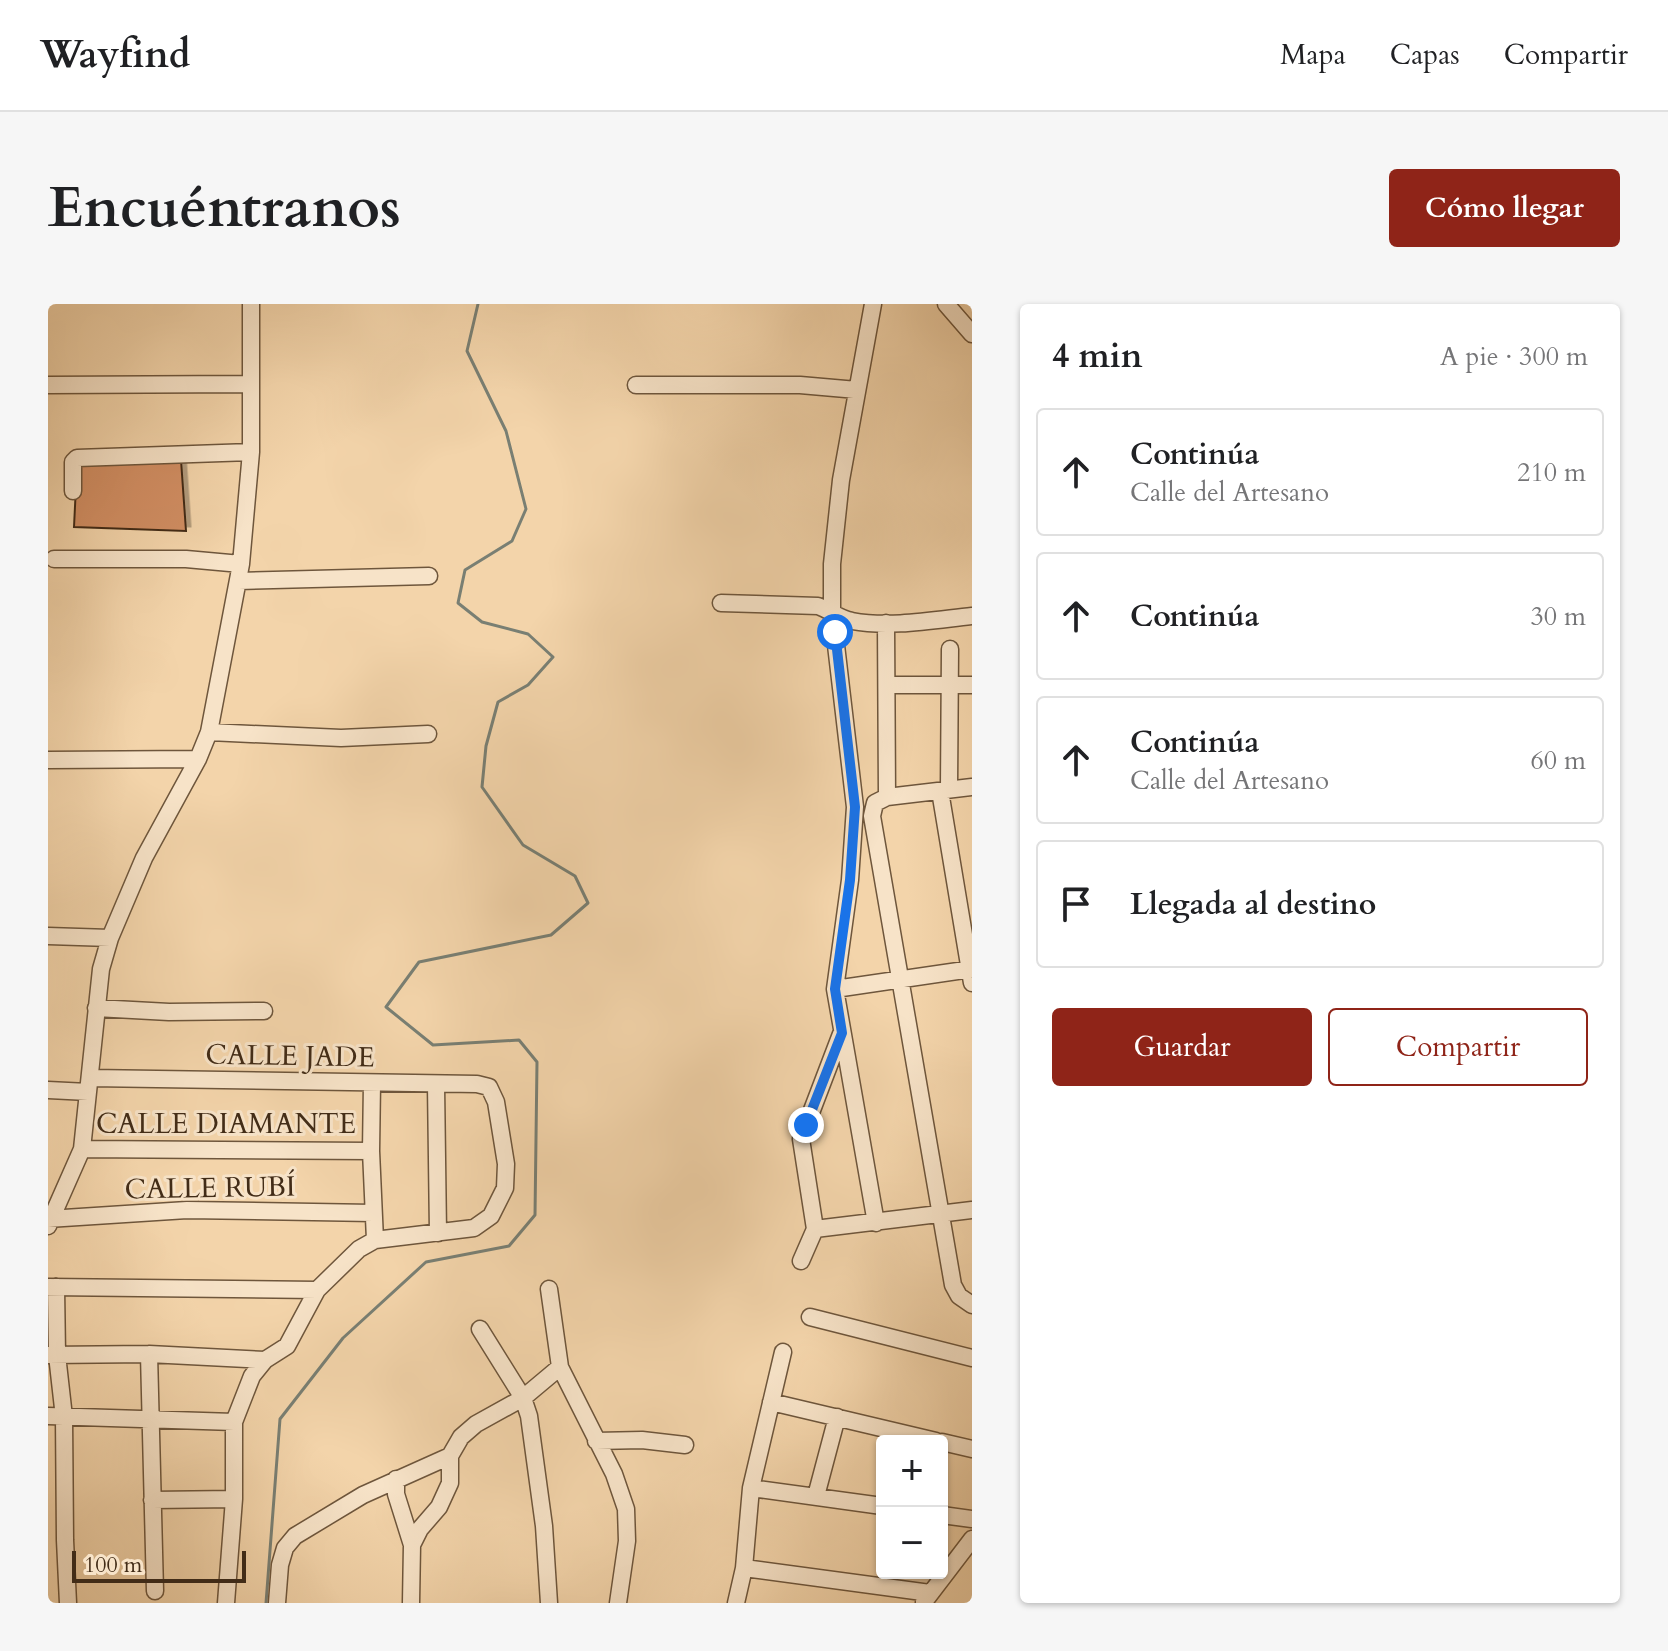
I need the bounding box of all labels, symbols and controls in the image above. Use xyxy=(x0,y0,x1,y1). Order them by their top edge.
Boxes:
text: Wayfind xyxy=(40,29,190,81)
text: Mapa xyxy=(1280,36,1346,74)
text: Capas xyxy=(1390,36,1460,74)
text: Compartir xyxy=(1504,36,1628,74)
button: Cómo llegar xyxy=(1389,169,1620,247)
text: Encuéntranos xyxy=(48,171,401,246)
text: 4 min xyxy=(1052,333,1143,379)
text: A pie · 300 m xyxy=(1440,339,1588,374)
text: Continúa xyxy=(1130,434,1260,475)
icon: ahead xyxy=(1054,450,1098,494)
text: 210 m xyxy=(1517,455,1586,490)
text: Calle del Artesano xyxy=(1130,475,1329,510)
icon: ahead xyxy=(1054,594,1098,638)
text: Continúa xyxy=(1130,596,1260,637)
text: 30 m xyxy=(1530,599,1586,634)
route start xyxy=(817,614,853,650)
text: Continúa xyxy=(1130,722,1260,763)
icon: ahead xyxy=(1054,738,1098,782)
text: 60 m xyxy=(1530,743,1586,778)
text: Calle del Artesano xyxy=(1130,763,1329,798)
icon: arrive xyxy=(1054,882,1098,926)
text: Llegada al destino xyxy=(1130,884,1376,925)
button: Guardar xyxy=(1052,1008,1312,1086)
button: Compartir xyxy=(1328,1008,1588,1086)
street label: CALLE JADE xyxy=(205,1036,375,1076)
street label: CALLE DIAMANTE xyxy=(96,1105,356,1143)
route end xyxy=(788,1107,824,1143)
street label: CALLE RUBÍ xyxy=(124,1168,296,1208)
map controls xyxy=(876,1435,948,1579)
button: + xyxy=(876,1435,948,1507)
button: − xyxy=(876,1507,948,1579)
scale bar xyxy=(72,1547,246,1583)
text: 100 m xyxy=(84,1550,142,1580)

